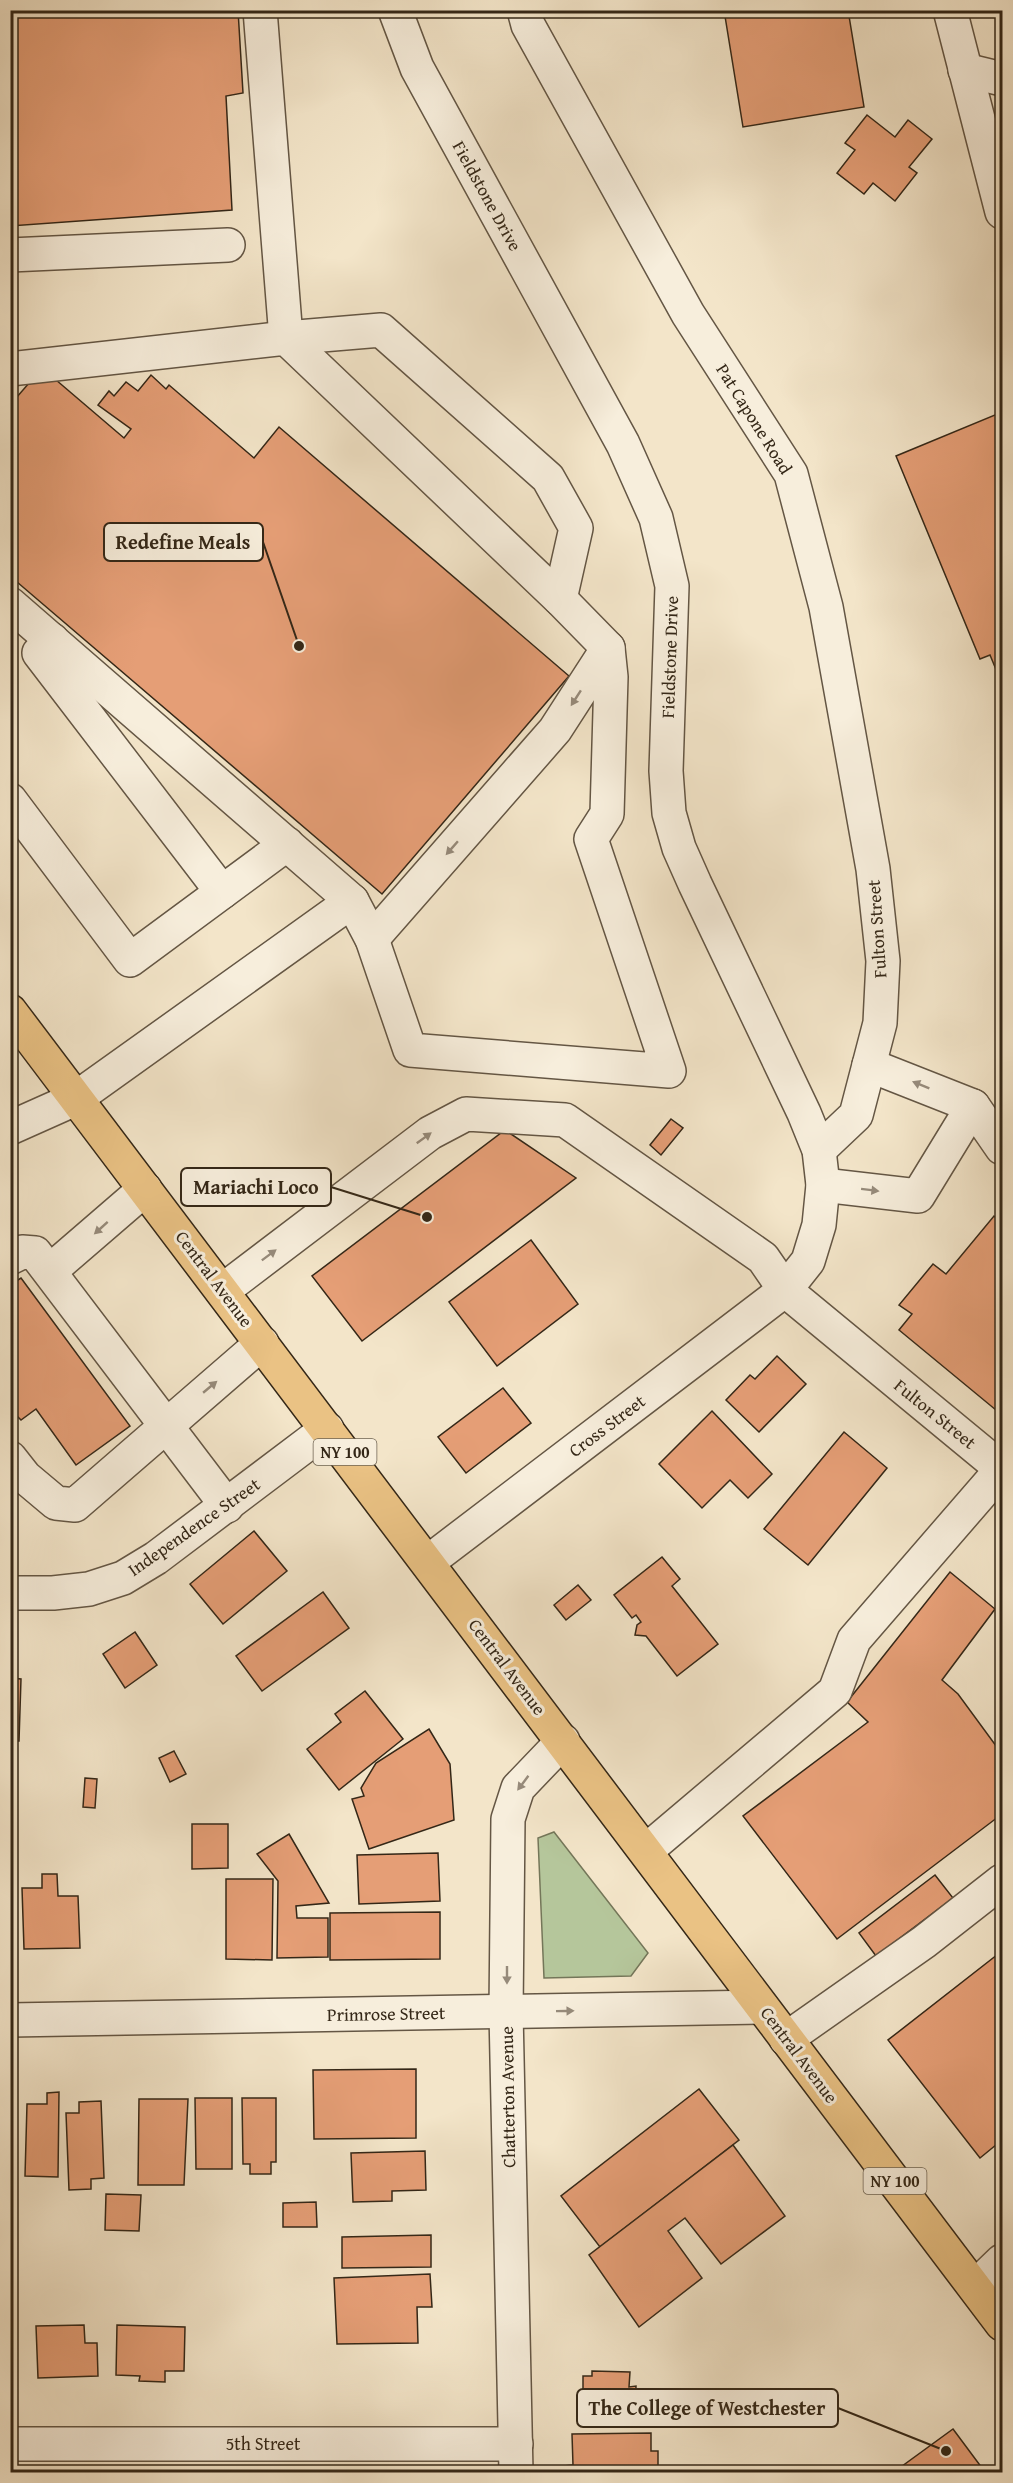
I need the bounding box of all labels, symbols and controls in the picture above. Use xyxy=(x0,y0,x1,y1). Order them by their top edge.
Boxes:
street label: Fieldstone Drive xyxy=(446,136,529,256)
street label: Pat Capone Road xyxy=(710,358,799,480)
callout: Redefine Meals xyxy=(104,523,263,561)
text: Redefine Meals xyxy=(116,527,250,556)
street label: Fieldstone Drive xyxy=(654,595,685,719)
one-way arrow xyxy=(571,690,582,706)
one-way arrow xyxy=(445,840,459,855)
street label: Fulton Street xyxy=(860,878,893,979)
one-way arrow xyxy=(912,1080,930,1090)
one-way arrow xyxy=(417,1132,432,1144)
callout: Mariachi Loco xyxy=(181,1168,331,1206)
text: Mariachi Loco xyxy=(193,1172,319,1201)
one-way arrow xyxy=(861,1186,880,1195)
one-way arrow xyxy=(94,1221,109,1234)
street label: Central Avenue xyxy=(169,1225,260,1333)
one-way arrow xyxy=(261,1249,277,1262)
street label: Fulton Street xyxy=(888,1372,983,1456)
one-way arrow xyxy=(202,1381,217,1394)
street label: Cross Street xyxy=(563,1387,651,1463)
road number: NY 100 xyxy=(314,1439,376,1465)
street label: Independence Street xyxy=(122,1470,266,1582)
street label: Central Avenue xyxy=(462,1613,553,1721)
one-way arrow xyxy=(517,1775,529,1791)
one-way arrow xyxy=(502,1965,512,1984)
street label: Primrose Street xyxy=(327,1999,446,2028)
street label: Central Avenue xyxy=(754,2001,845,2109)
one-way arrow xyxy=(555,2006,574,2015)
street label: Chatterton Avenue xyxy=(493,2026,522,2168)
road number: NY 100 xyxy=(864,2168,926,2194)
callout: The College of Westchester xyxy=(577,2389,838,2427)
text: The College of Westchester xyxy=(589,2393,825,2422)
street label: 5th Street xyxy=(226,2430,301,2457)

